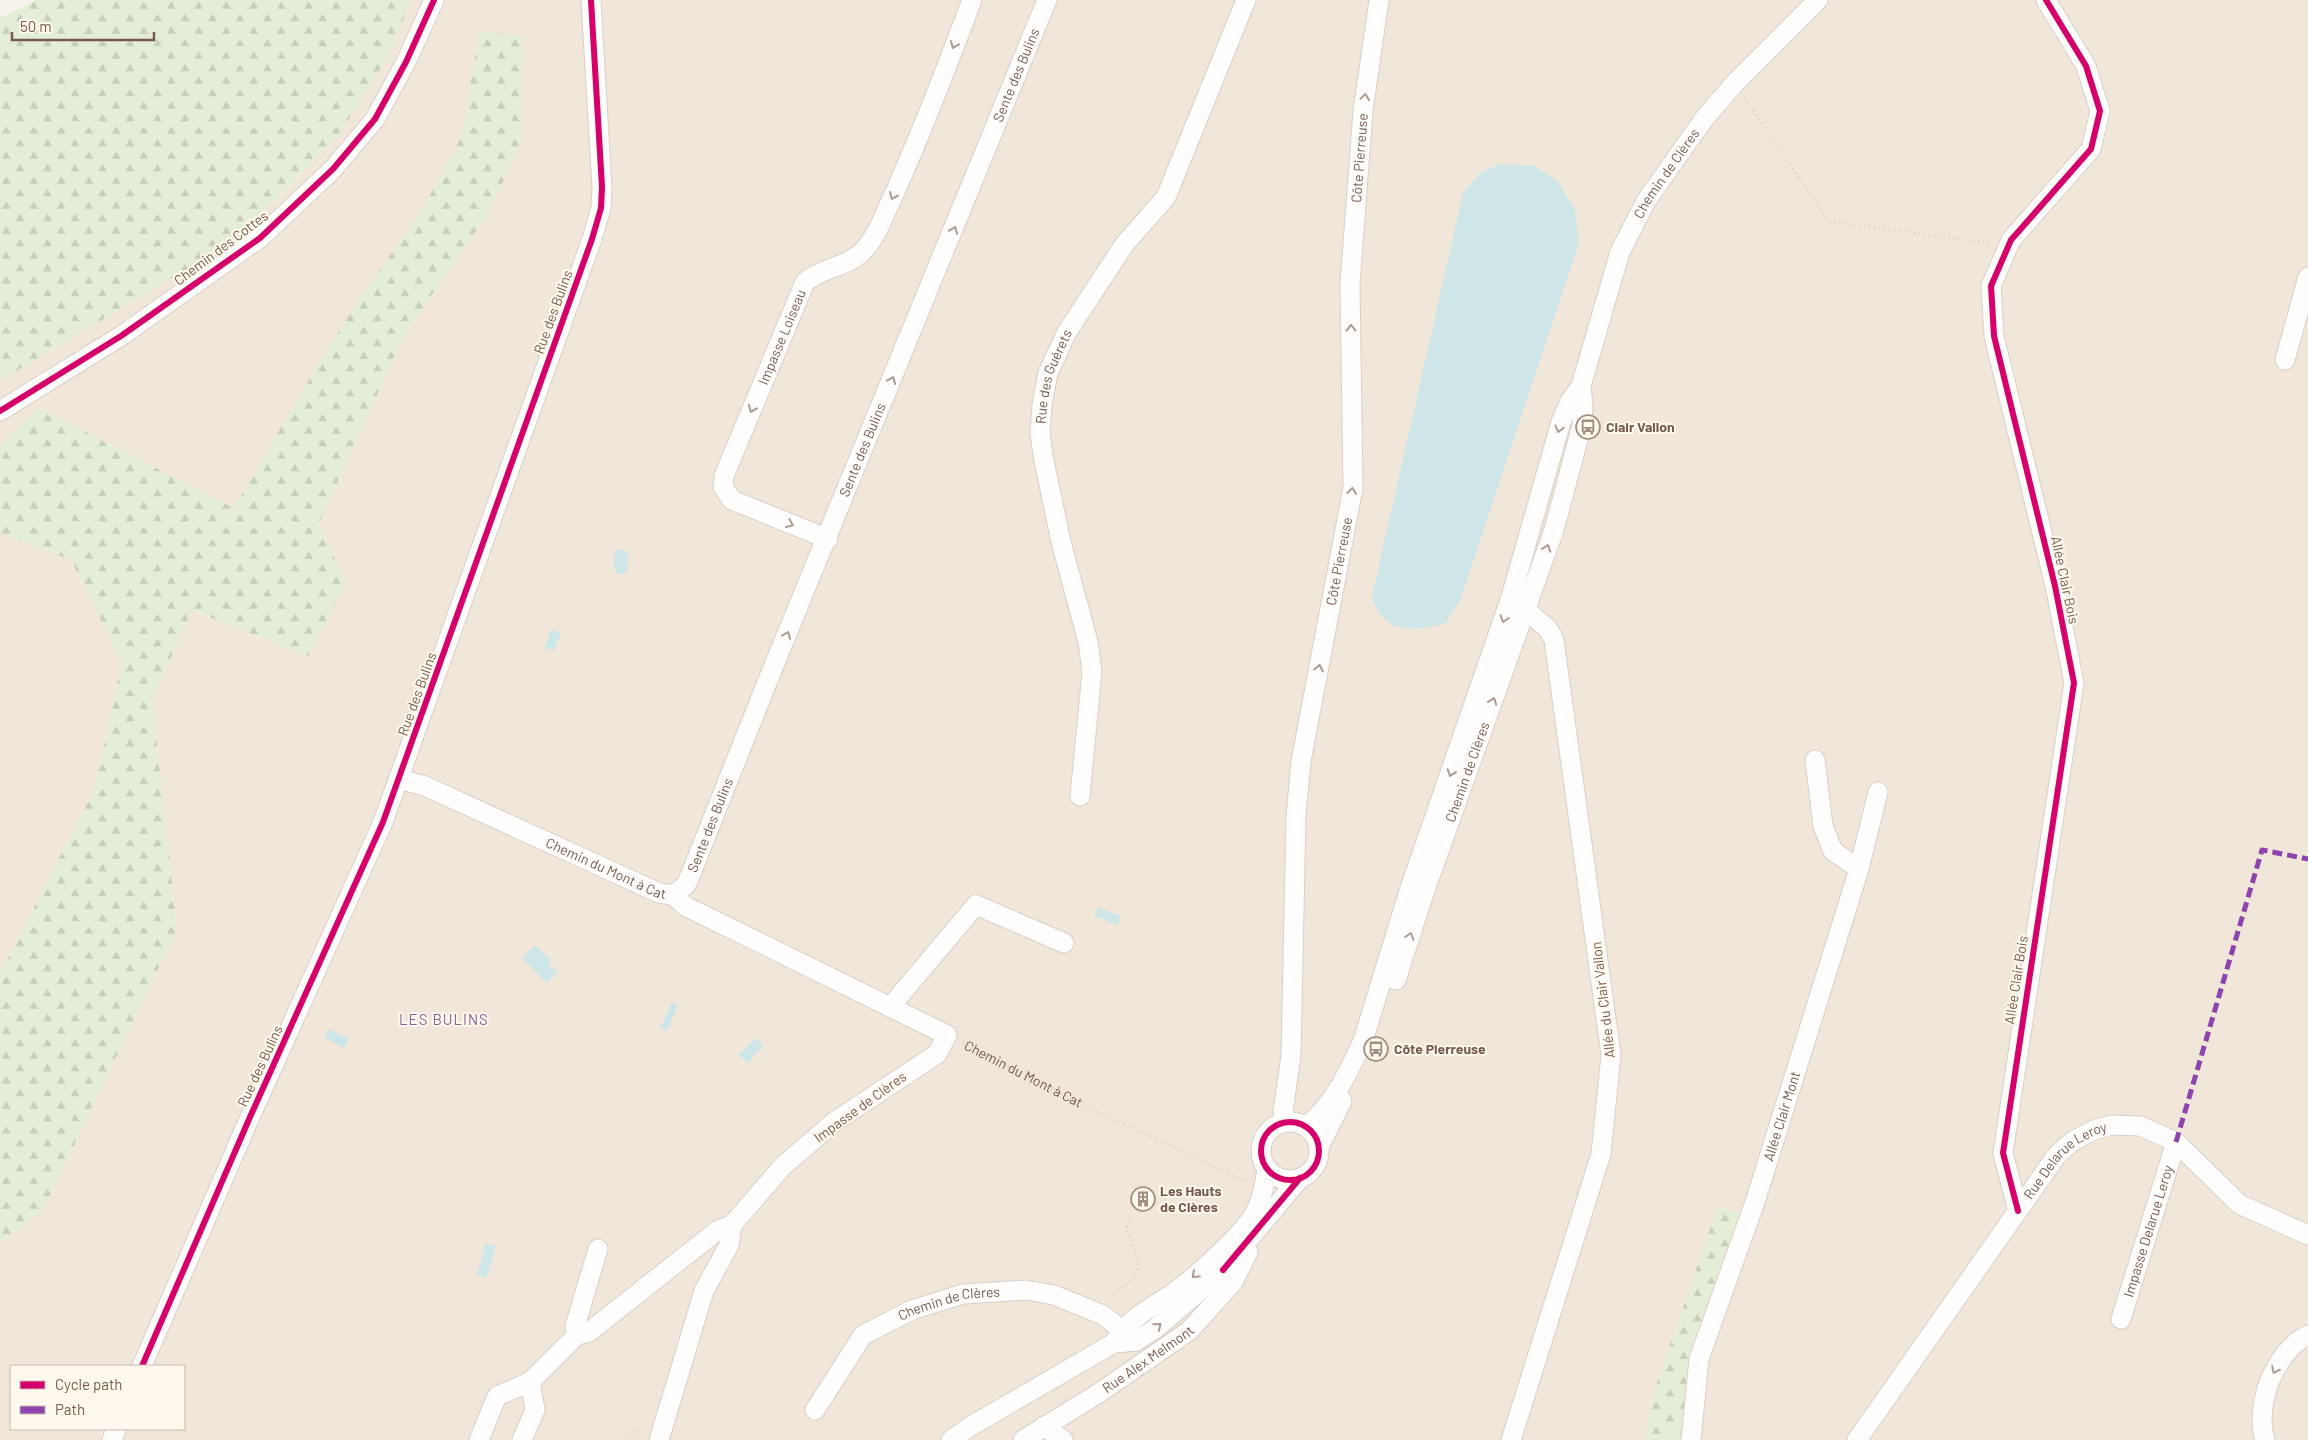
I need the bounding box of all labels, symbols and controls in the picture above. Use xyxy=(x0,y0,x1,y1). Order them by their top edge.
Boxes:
scale bar xyxy=(12,10,155,42)
text: 50 m xyxy=(20,17,52,35)
street label: Sente des Bulins xyxy=(989,25,1043,124)
one-way arrow xyxy=(950,40,961,49)
one-way arrow xyxy=(1359,93,1370,101)
street label: Côte Pierreuse xyxy=(1347,113,1371,203)
street label: Chemin de Clères xyxy=(1630,125,1703,221)
one-way arrow xyxy=(888,191,899,200)
street label: Chemin des Cottes xyxy=(170,207,271,289)
one-way arrow xyxy=(947,226,958,235)
street label: Rue des Bulins xyxy=(529,267,576,356)
street label: Impasse Loiseau xyxy=(754,287,809,387)
one-way arrow xyxy=(1345,324,1356,332)
street label: Rue des Guérets xyxy=(1032,326,1075,424)
one-way arrow xyxy=(886,377,896,385)
street label: Sente des Bulins xyxy=(835,400,889,499)
one-way arrow xyxy=(747,404,758,413)
bus stop icon: Clair Vallon xyxy=(1575,414,1601,440)
place label: Clair Vallon xyxy=(1606,418,1675,435)
one-way arrow xyxy=(1554,425,1565,434)
one-way arrow xyxy=(1346,486,1357,494)
street label: Côte Pierreuse xyxy=(1322,516,1355,607)
one-way arrow xyxy=(785,518,793,528)
street label: Allée Clair Bois xyxy=(2048,534,2083,626)
one-way arrow xyxy=(1541,544,1551,552)
one-way arrow xyxy=(1500,614,1510,623)
one-way arrow xyxy=(781,631,792,640)
street label: Rue des Bulins xyxy=(393,649,440,738)
one-way arrow xyxy=(1313,663,1323,672)
one-way arrow xyxy=(1487,697,1497,705)
street label: Chemin de Clères xyxy=(1441,719,1493,824)
one-way arrow xyxy=(1447,768,1457,776)
street label: Sente des Bulins xyxy=(683,775,736,875)
street label: Chemin du Mont à Cat xyxy=(543,833,667,902)
one-way arrow xyxy=(1404,933,1414,941)
street label: Allée Clair Bois xyxy=(2000,934,2031,1026)
street label: Allée du Clair Vallon xyxy=(1587,941,1618,1059)
district label: LES BULINS xyxy=(399,1010,489,1028)
street label: Rue des Bulins xyxy=(233,1022,286,1109)
street label: Chemin du Mont à Cat xyxy=(962,1036,1086,1111)
bus stop icon: Côte Pierreuse xyxy=(1363,1036,1389,1062)
place label: Côte Pierreuse xyxy=(1394,1040,1486,1057)
street label: Impasse de Clères xyxy=(810,1067,909,1146)
street label: Allée Clair Mont xyxy=(1759,1069,1803,1163)
street label: Rue Delarue Leroy xyxy=(2020,1118,2109,1202)
street label: Impasse Delarue Leroy xyxy=(2119,1162,2176,1299)
place label: Les Hauts de Clères xyxy=(1160,1182,1222,1215)
building icon: Les Hauts de Clères xyxy=(1130,1186,1156,1212)
one-way arrow xyxy=(1192,1269,1201,1278)
street label: Chemin de Clères xyxy=(895,1283,1001,1324)
street label: Rue Alex Melmont xyxy=(1099,1322,1198,1396)
one-way arrow xyxy=(1152,1323,1162,1332)
one-way arrow xyxy=(2272,1364,2282,1373)
legend xyxy=(10,1365,185,1430)
text: Cycle path xyxy=(55,1375,122,1393)
text: Path xyxy=(55,1400,85,1418)

